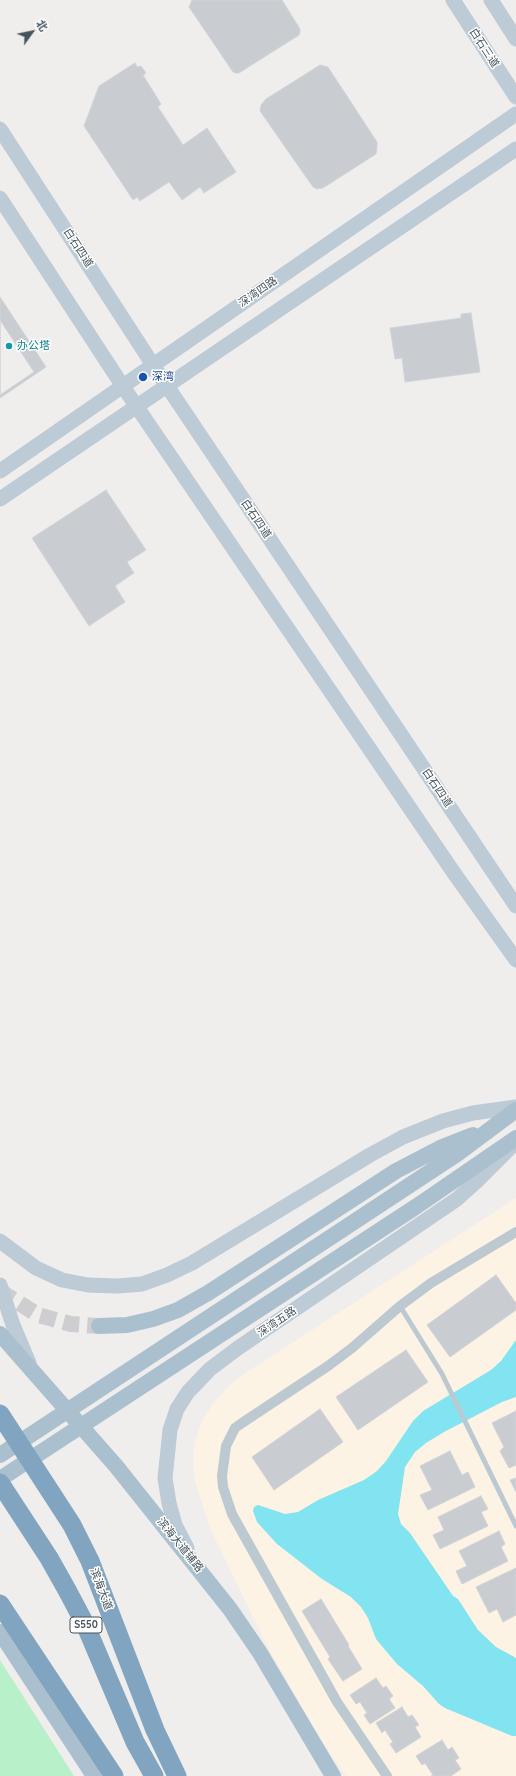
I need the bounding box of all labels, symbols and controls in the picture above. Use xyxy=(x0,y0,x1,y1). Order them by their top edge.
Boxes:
north arrow xyxy=(12,12,52,52)
text: 北 xyxy=(33,17,51,34)
street label: 白石三道 xyxy=(466,26,502,70)
street label: 白石四道 xyxy=(60,226,96,270)
street label: 深湾四路 xyxy=(236,274,280,310)
place label: 办公塔 xyxy=(17,339,50,353)
marker: 办公塔 xyxy=(4,341,14,351)
place label: 深湾 xyxy=(152,370,174,384)
marker: 深湾 xyxy=(137,371,149,383)
street label: 白石四道 xyxy=(238,497,274,541)
street label: 白石四道 xyxy=(419,766,455,810)
street label: 深湾五路 xyxy=(255,1304,299,1340)
street label: 滨海大道辅路 xyxy=(154,1515,206,1575)
street label: 滨海大道 xyxy=(87,1566,115,1612)
road number: S550 xyxy=(70,1617,102,1633)

